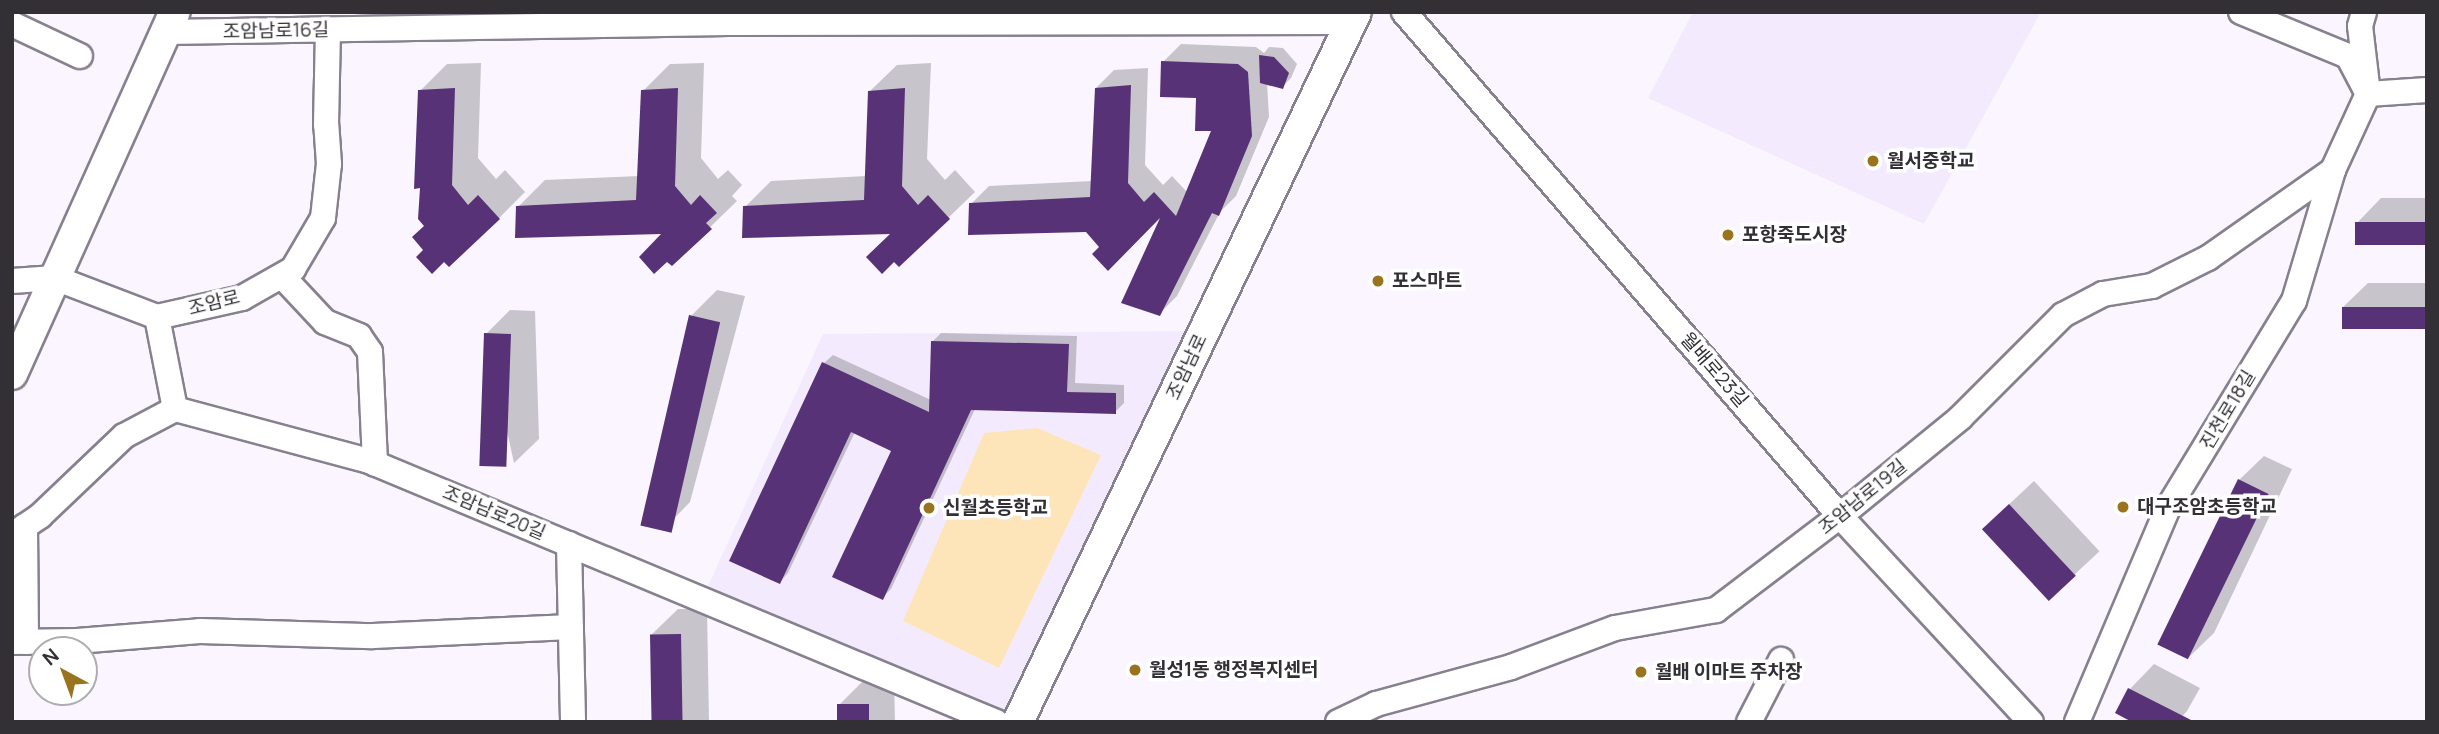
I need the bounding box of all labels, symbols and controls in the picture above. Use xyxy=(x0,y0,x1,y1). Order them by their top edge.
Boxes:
street label: 조암남로16길 xyxy=(223,19,329,43)
place label: 월서중학교 xyxy=(1887,150,1974,172)
marker: 월서중학교 xyxy=(1865,153,1881,169)
place label: 포항죽도시장 xyxy=(1742,224,1847,246)
marker: 포항죽도시장 xyxy=(1720,227,1736,243)
place label: 포스마트 xyxy=(1392,270,1462,292)
marker: 포스마트 xyxy=(1370,273,1386,289)
street label: 조암로 xyxy=(186,286,242,320)
street label: 월배로23길 xyxy=(1675,328,1753,412)
street label: 조암남로 xyxy=(1162,330,1212,404)
street label: 진천로18길 xyxy=(2195,366,2261,454)
street label: 조암남로19길 xyxy=(1814,455,1912,539)
street label: 조암남로20길 xyxy=(439,481,549,545)
place label: 대구조암초등학교 xyxy=(2137,496,2277,518)
place label: 신월초등학교 xyxy=(943,497,1048,519)
marker: 대구조암초등학교 xyxy=(2115,499,2131,515)
marker: 신월초등학교 xyxy=(921,500,937,516)
north arrow xyxy=(28,636,98,706)
text: N xyxy=(37,642,64,671)
place label: 월성1동 행정복지센터 xyxy=(1149,659,1318,681)
place label: 월배 이마트 주차장 xyxy=(1655,661,1802,683)
marker: 월성1동 행정복지센터 xyxy=(1127,662,1143,678)
marker: 월배 이마트 주차장 xyxy=(1633,664,1649,680)

